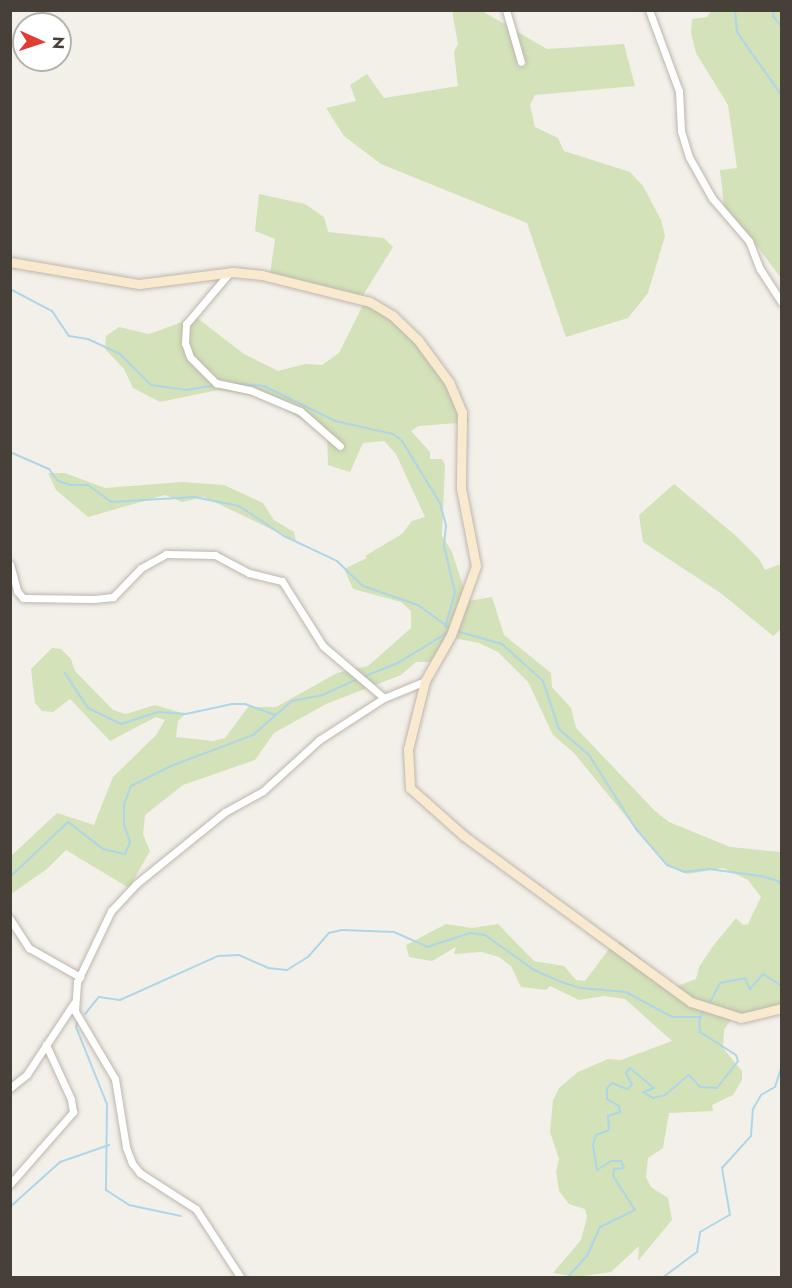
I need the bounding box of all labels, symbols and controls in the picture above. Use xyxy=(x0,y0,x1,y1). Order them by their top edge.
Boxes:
north arrow xyxy=(12,12,72,72)
text: N xyxy=(47,36,70,50)

